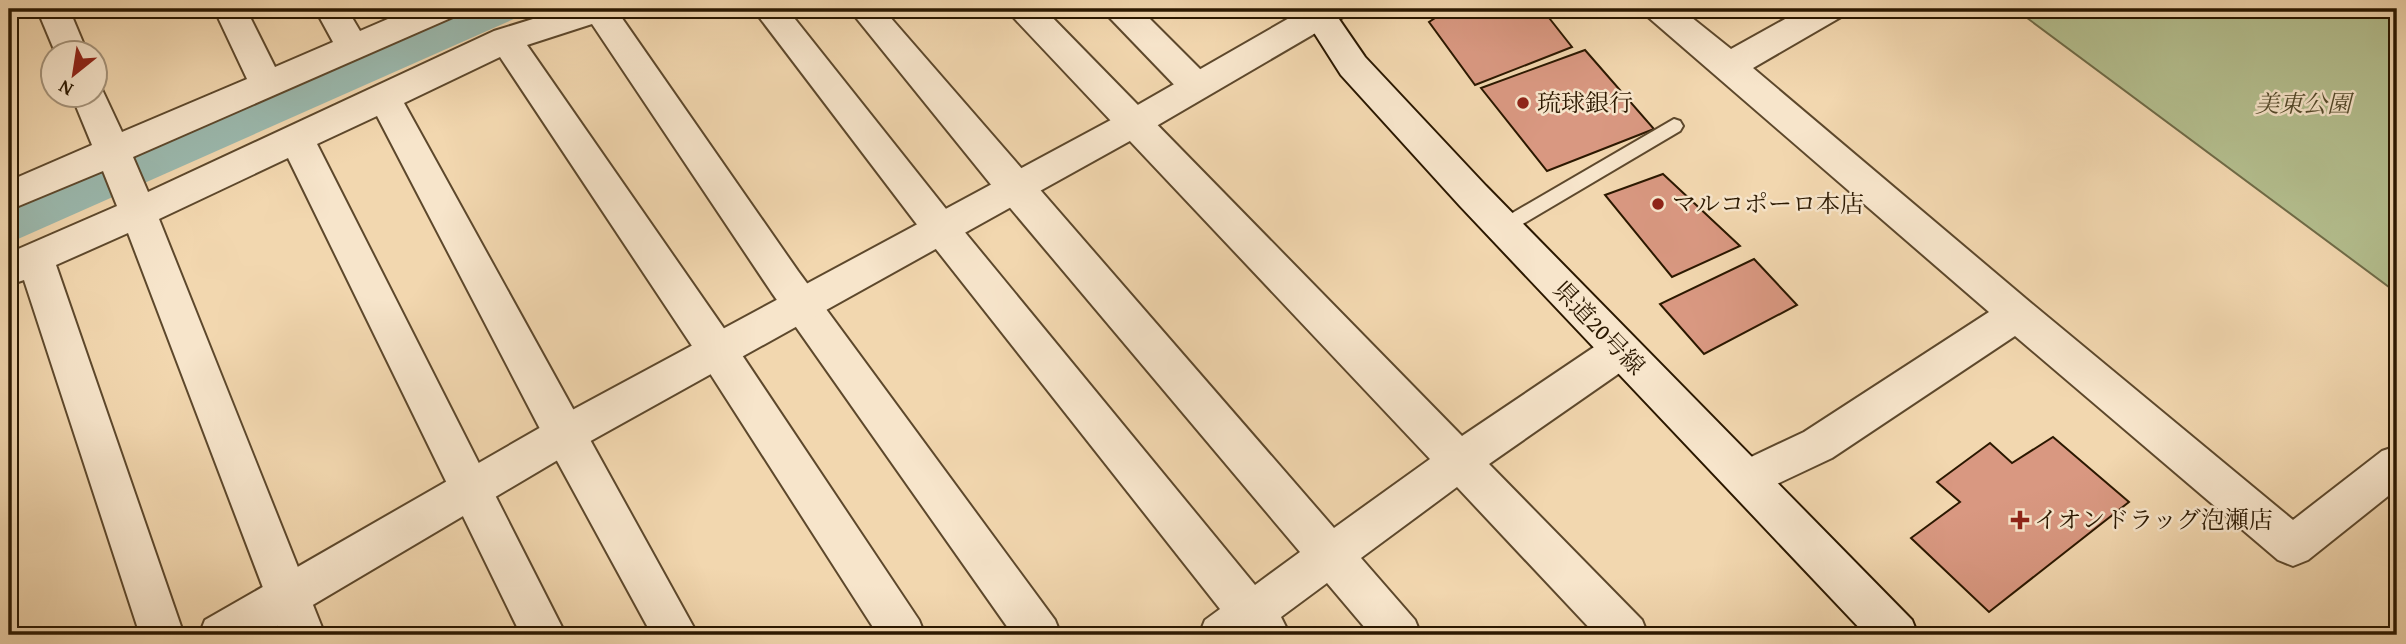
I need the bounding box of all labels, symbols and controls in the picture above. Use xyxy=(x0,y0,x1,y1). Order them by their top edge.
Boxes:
north arrow xyxy=(38,38,108,108)
text: N xyxy=(53,73,78,104)
place label: 琉球銀行 xyxy=(1537,85,1633,120)
park label: 美東公園 xyxy=(2255,86,2355,121)
marker: 琉球銀行 xyxy=(1515,95,1531,111)
place label: マルコポーロ本店 xyxy=(1672,186,1864,221)
marker: マルコポーロ本店 xyxy=(1650,196,1666,212)
street label: 県道20号線 xyxy=(1545,273,1653,383)
place label: イオンドラッグ泡瀬店 xyxy=(2034,502,2273,537)
marker: イオンドラッグ泡瀬店 xyxy=(2012,512,2028,528)

